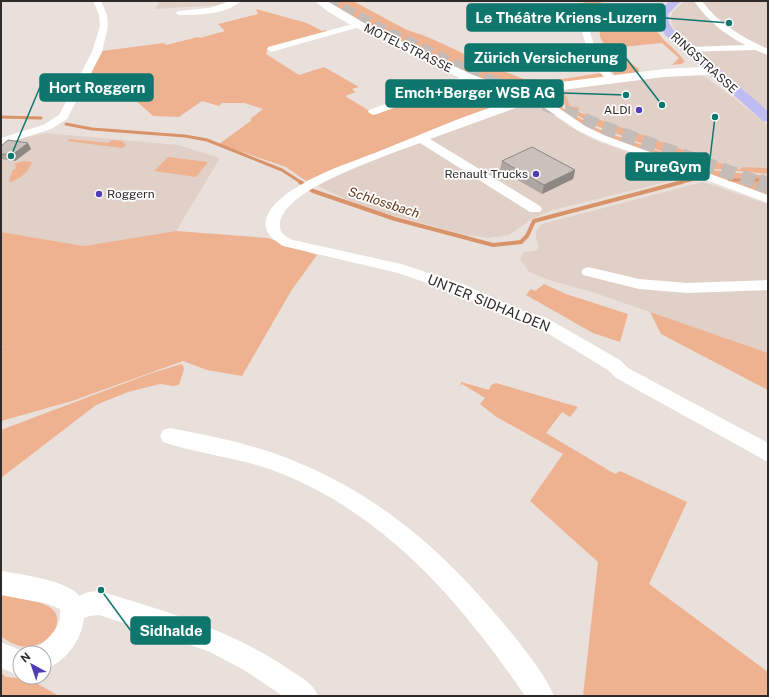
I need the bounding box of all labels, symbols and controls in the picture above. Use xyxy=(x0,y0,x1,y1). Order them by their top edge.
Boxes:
callout: Le Théâtre Kriens-Luzern xyxy=(467,4,665,31)
text: Le Théâtre Kriens-Luzern xyxy=(475,9,657,26)
street label: MOTELSTRASSE xyxy=(362,21,454,75)
street label: RINGSTRASSE xyxy=(668,30,740,96)
callout: Zürich Versicherung xyxy=(465,44,626,71)
text: Zürich Versicherung xyxy=(474,49,619,66)
callout: Hort Roggern xyxy=(40,74,153,101)
text: Hort Roggern xyxy=(49,79,145,96)
callout: Emch+Berger WSB AG xyxy=(386,80,563,107)
text: Emch+Berger WSB AG xyxy=(395,84,555,101)
place label: ALDI xyxy=(604,103,631,117)
marker: ALDI xyxy=(634,105,644,115)
callout: PureGym xyxy=(626,153,709,180)
text: PureGym xyxy=(635,158,701,175)
place label: Renault Trucks xyxy=(444,167,528,181)
marker: Renault Trucks xyxy=(531,169,541,179)
water label: Schlossbach xyxy=(346,184,421,221)
place label: Roggern xyxy=(107,187,155,201)
marker: Roggern xyxy=(94,189,104,199)
street label: UNTER SIDHALDEN xyxy=(425,271,553,335)
callout: Sidhalde xyxy=(131,617,210,644)
text: Sidhalde xyxy=(139,622,203,639)
north arrow xyxy=(12,645,52,685)
text: N xyxy=(18,650,33,665)

